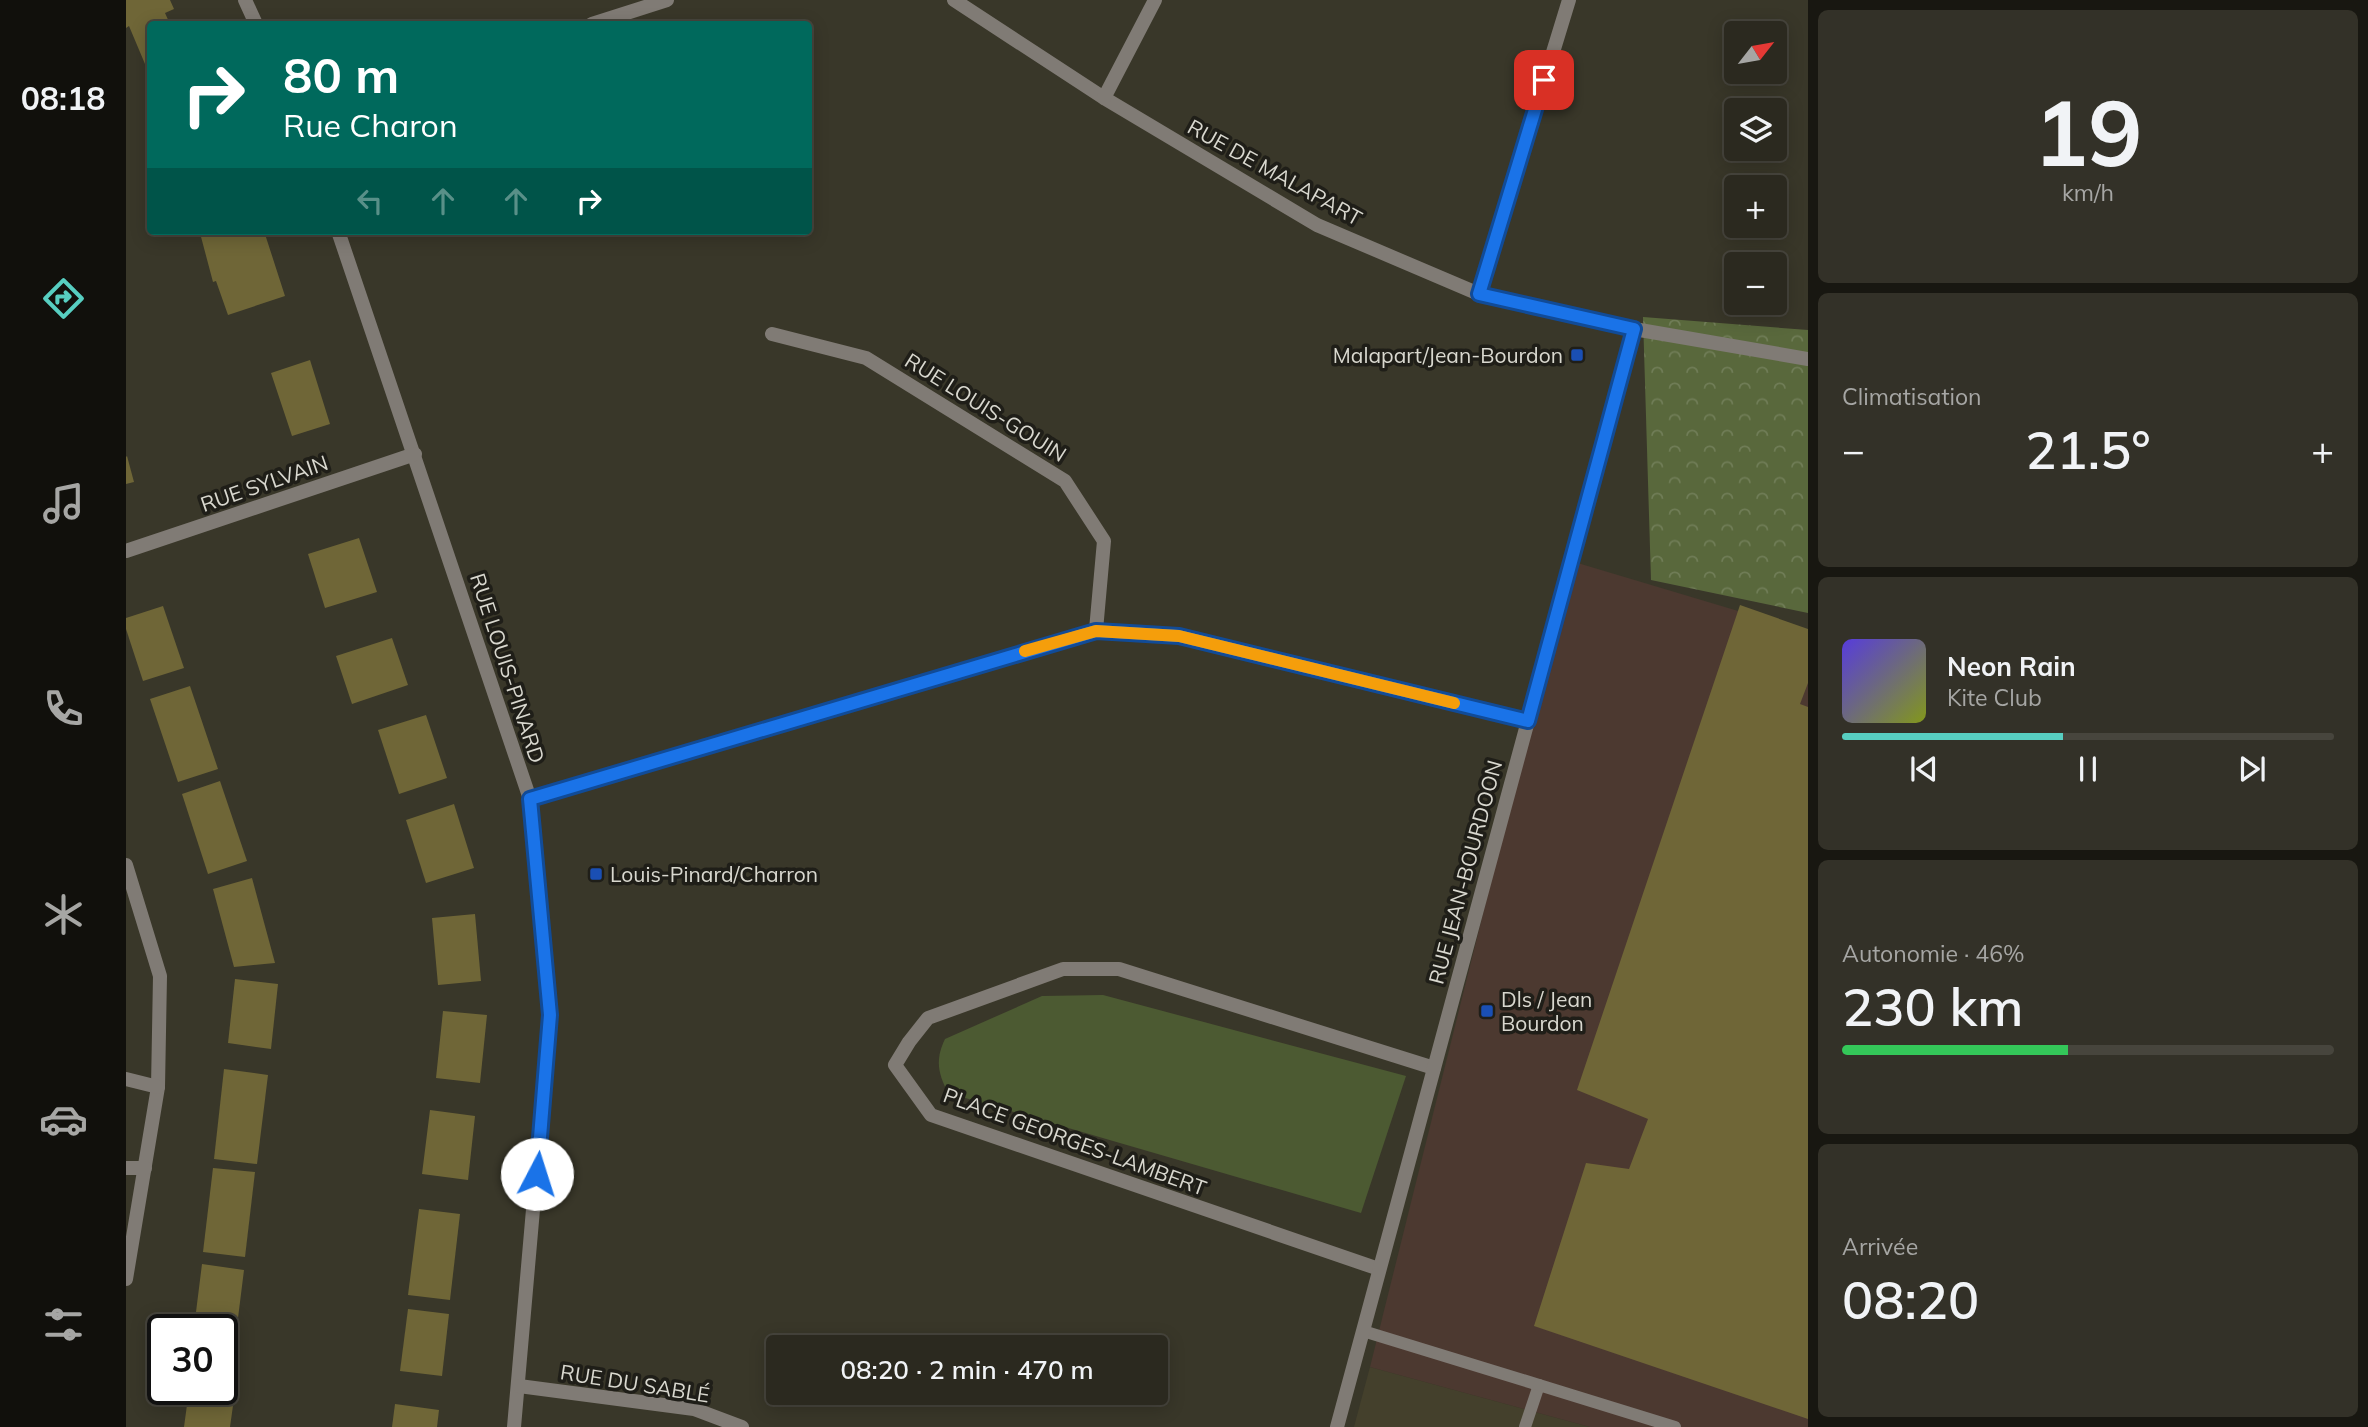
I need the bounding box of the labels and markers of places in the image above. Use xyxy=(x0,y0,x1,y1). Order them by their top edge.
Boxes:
pin xyxy=(1514,50,1574,110)
place label: Malapart/Jean-Bourdon xyxy=(1333,342,1563,368)
marker: Malapart/Jean-Bourdon xyxy=(1569,347,1585,363)
place label: Louis-Pinard/Charron xyxy=(610,861,818,887)
marker: Louis-Pinard/Charron xyxy=(588,866,604,882)
place label: Dls / Jean Bourdon xyxy=(1501,986,1592,1036)
marker: Dls / Jean Bourdon xyxy=(1479,1003,1495,1019)

